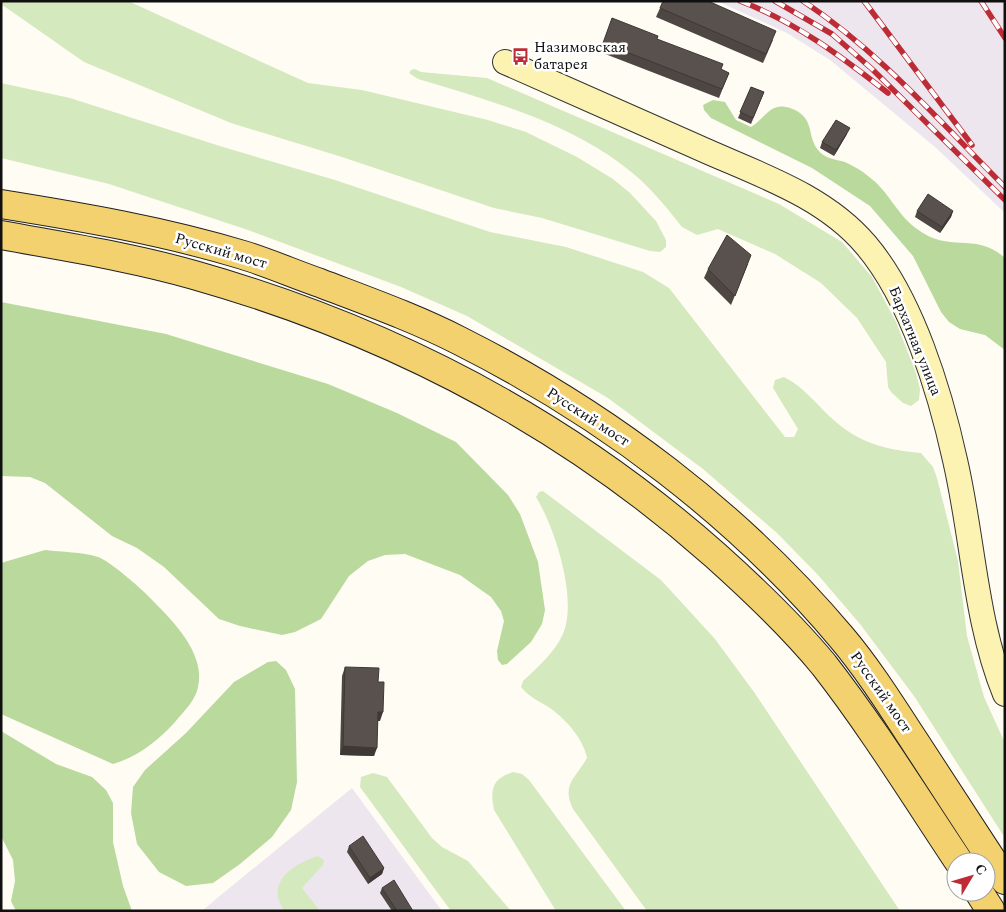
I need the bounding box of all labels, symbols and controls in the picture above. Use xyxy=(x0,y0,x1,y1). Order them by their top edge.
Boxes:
place label: Назимовская батарея xyxy=(534,36,626,76)
bus stop icon: Назимовская батарея xyxy=(510,46,530,66)
street label: Русский мост xyxy=(172,227,270,275)
street label: Бархатная улица xyxy=(883,283,948,400)
street label: Русский мост xyxy=(542,382,634,452)
street label: Русский мост xyxy=(844,647,918,737)
north arrow xyxy=(946,852,996,902)
text: С xyxy=(970,859,992,880)

